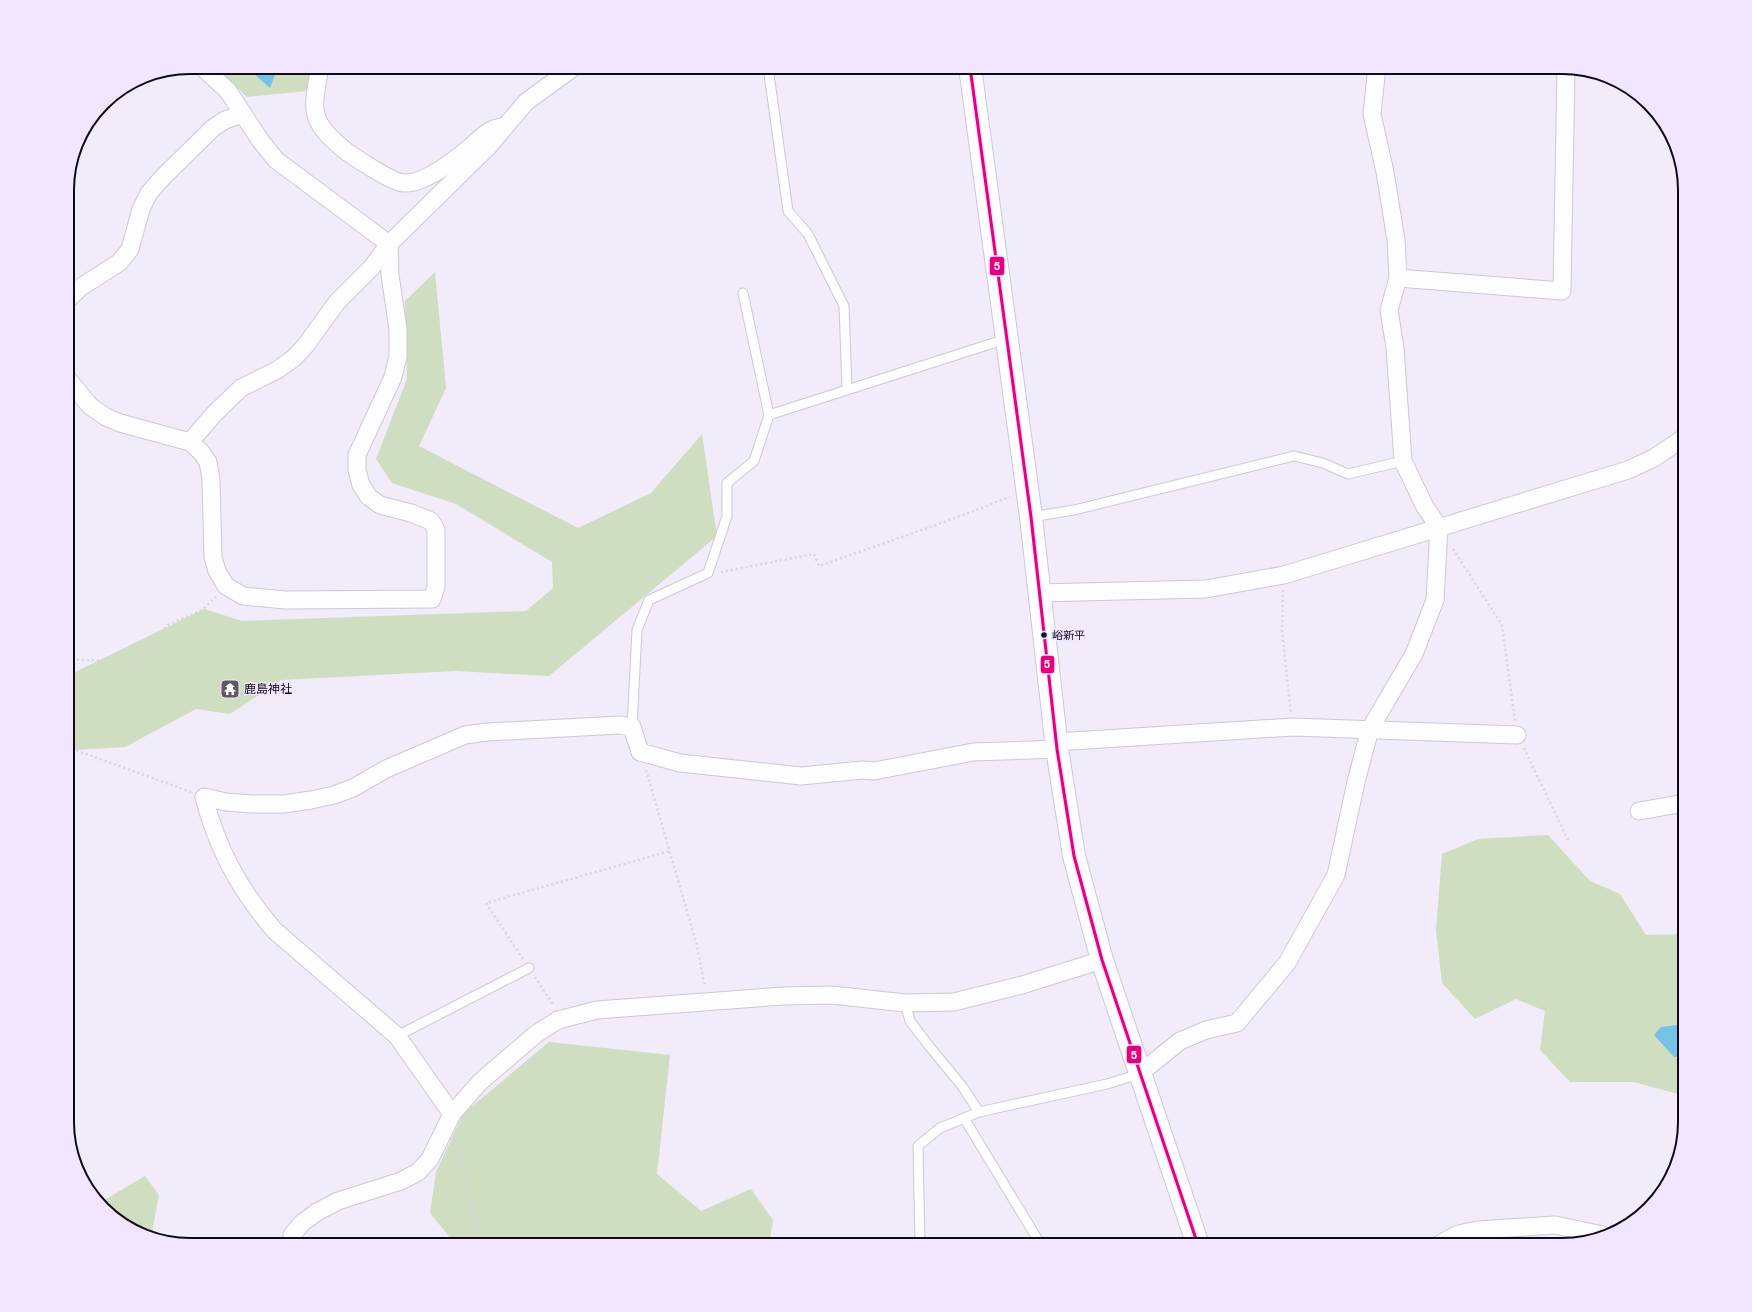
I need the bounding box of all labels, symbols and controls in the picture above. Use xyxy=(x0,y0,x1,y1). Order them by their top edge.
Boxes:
line badge: 5 xyxy=(989,256,1005,276)
text: 5 xyxy=(994,259,1001,273)
place label: 峪新平 xyxy=(1052,628,1085,642)
marker: 峪新平 xyxy=(1039,630,1049,640)
line badge: 5 xyxy=(1040,655,1055,674)
text: 5 xyxy=(1044,657,1051,671)
temple icon: 鹿島神社 xyxy=(219,678,241,700)
place label: 鹿島神社 xyxy=(244,681,292,697)
line badge: 5 xyxy=(1126,1045,1142,1064)
text: 5 xyxy=(1131,1048,1138,1062)

